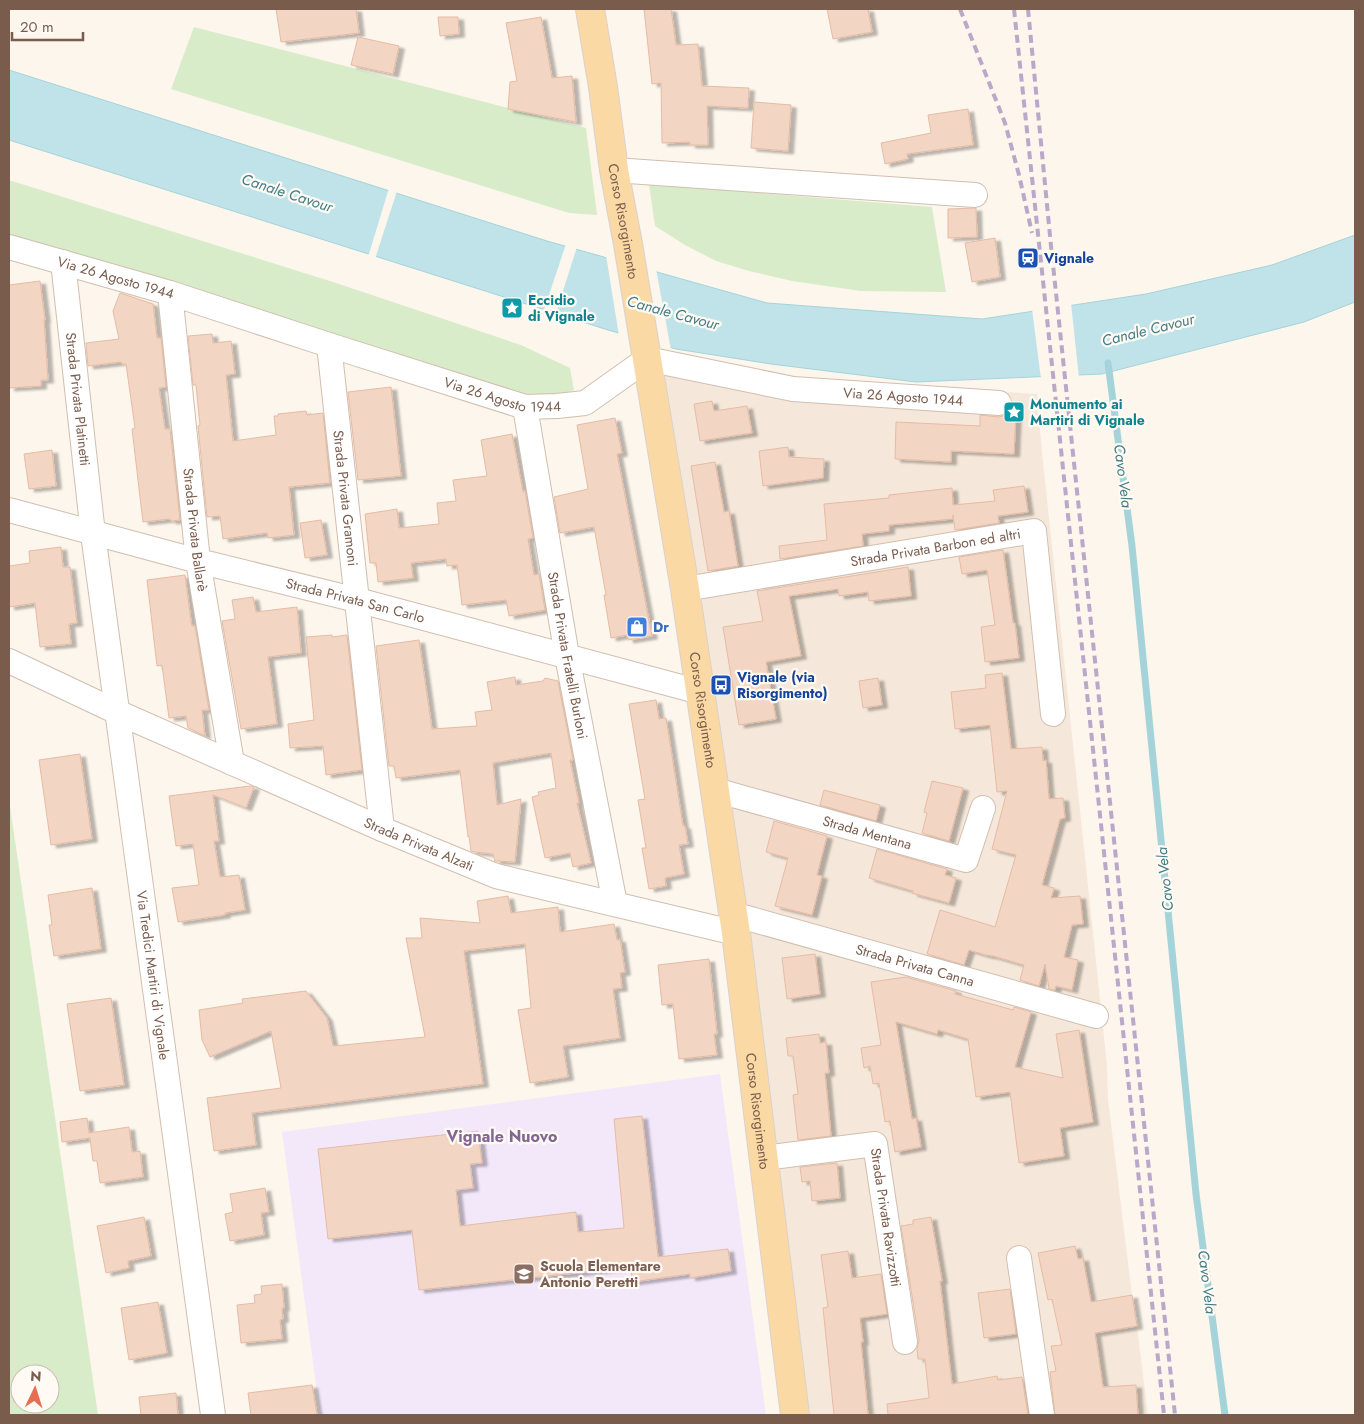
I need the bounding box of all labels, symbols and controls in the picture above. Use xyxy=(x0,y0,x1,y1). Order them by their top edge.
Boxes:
scale bar xyxy=(12,10,84,42)
text: 20 m xyxy=(20,16,54,38)
street label: Corso Risorgimento xyxy=(603,162,644,281)
water label: Canale Cavour xyxy=(239,168,336,218)
station icon: Vignale xyxy=(1016,246,1040,270)
place label: Vignale xyxy=(1043,248,1094,268)
street label: Via 26 Agosto 1944 xyxy=(55,251,176,304)
place label: Eccidio di Vignale xyxy=(528,290,595,326)
water label: Canale Cavour xyxy=(624,290,722,336)
place icon: Eccidio di Vignale xyxy=(500,296,524,320)
water label: Canale Cavour xyxy=(1099,308,1197,352)
street label: Strada Privata Platinetti xyxy=(61,331,95,467)
street label: Via 26 Agosto 1944 xyxy=(441,372,561,417)
street label: Via 26 Agosto 1944 xyxy=(842,382,964,411)
place label: Monumento ai Martiri di Vignale xyxy=(1030,394,1145,430)
place icon: Monumento ai Martiri di Vignale xyxy=(1002,400,1026,424)
street label: Strada Privata Gramoni xyxy=(328,429,363,567)
water label: Cavo Vela xyxy=(1108,443,1138,510)
street label: Strada Privata Ballarè xyxy=(178,467,213,593)
street label: Strada Privata Barbon ed altri xyxy=(849,523,1022,571)
street label: Strada Privata Fratelli Burloni xyxy=(543,570,593,741)
street label: Strada Privata San Carlo xyxy=(284,573,427,628)
shop icon: Dr xyxy=(625,615,649,639)
place label: Dr xyxy=(653,617,669,637)
street label: Corso Risorgimento xyxy=(684,650,721,770)
place label: Vignale (via Risorgimento) xyxy=(736,667,828,703)
bus stop icon: Vignale (via Risorgimento) xyxy=(709,673,733,697)
street label: Strada Mentana xyxy=(820,811,914,854)
street label: Strada Privata Alzati xyxy=(361,812,477,876)
water label: Cavo Vela xyxy=(1151,845,1179,912)
street label: Via Tredici Martiri di Vignale xyxy=(132,889,175,1061)
street label: Strada Privata Canna xyxy=(853,939,977,991)
street label: Corso Risorgimento xyxy=(741,1052,775,1171)
district label: Vignale Nuovo xyxy=(446,1125,557,1148)
street label: Strada Privata Ravizzotti xyxy=(866,1147,906,1288)
water label: Cavo Vela xyxy=(1192,1249,1222,1316)
place label: Scuola Elementare Antonio Peretti xyxy=(539,1256,661,1292)
school or university icon: Scuola Elementare Antonio Peretti xyxy=(512,1262,536,1286)
north arrow xyxy=(10,1364,60,1414)
text: N xyxy=(30,1366,42,1386)

